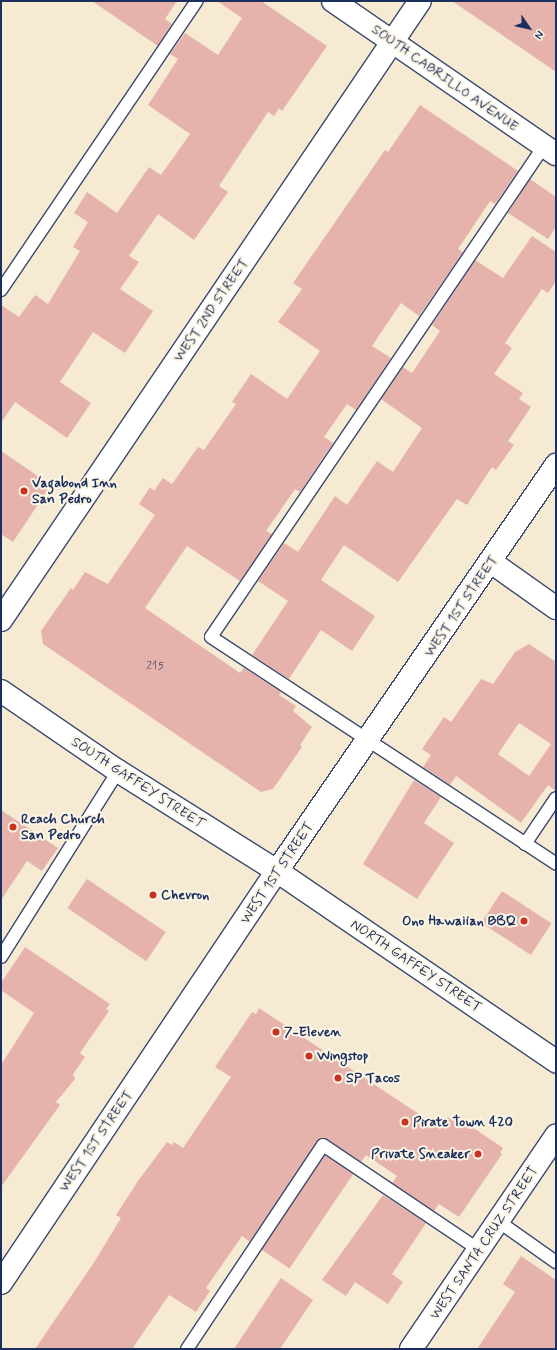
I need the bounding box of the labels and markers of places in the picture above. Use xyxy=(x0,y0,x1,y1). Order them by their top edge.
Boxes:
place label: Vagabond Inn San Pedro xyxy=(32,475,114,508)
marker: Vagabond Inn San Pedro xyxy=(19,486,29,496)
place label: Reach Church San Pedro xyxy=(21,811,105,844)
marker: Reach Church San Pedro xyxy=(8,822,18,832)
place label: Chevron xyxy=(161,887,209,903)
marker: Chevron xyxy=(148,890,158,900)
place label: Ono Hawaiian BBQ xyxy=(405,913,516,929)
marker: Ono Hawaiian BBQ xyxy=(519,916,529,926)
place label: 7-Eleven xyxy=(284,1024,342,1040)
marker: 7-Eleven xyxy=(271,1027,281,1037)
place label: Wingstop xyxy=(317,1048,368,1064)
marker: Wingstop xyxy=(304,1051,314,1061)
place label: SP Tacos xyxy=(346,1070,397,1086)
marker: SP Tacos xyxy=(333,1073,343,1083)
place label: Pirate Town 420 xyxy=(413,1114,513,1130)
marker: Pirate Town 420 xyxy=(400,1117,410,1127)
place label: Private Sneaker xyxy=(373,1146,470,1162)
marker: Private Sneaker xyxy=(473,1149,483,1159)

